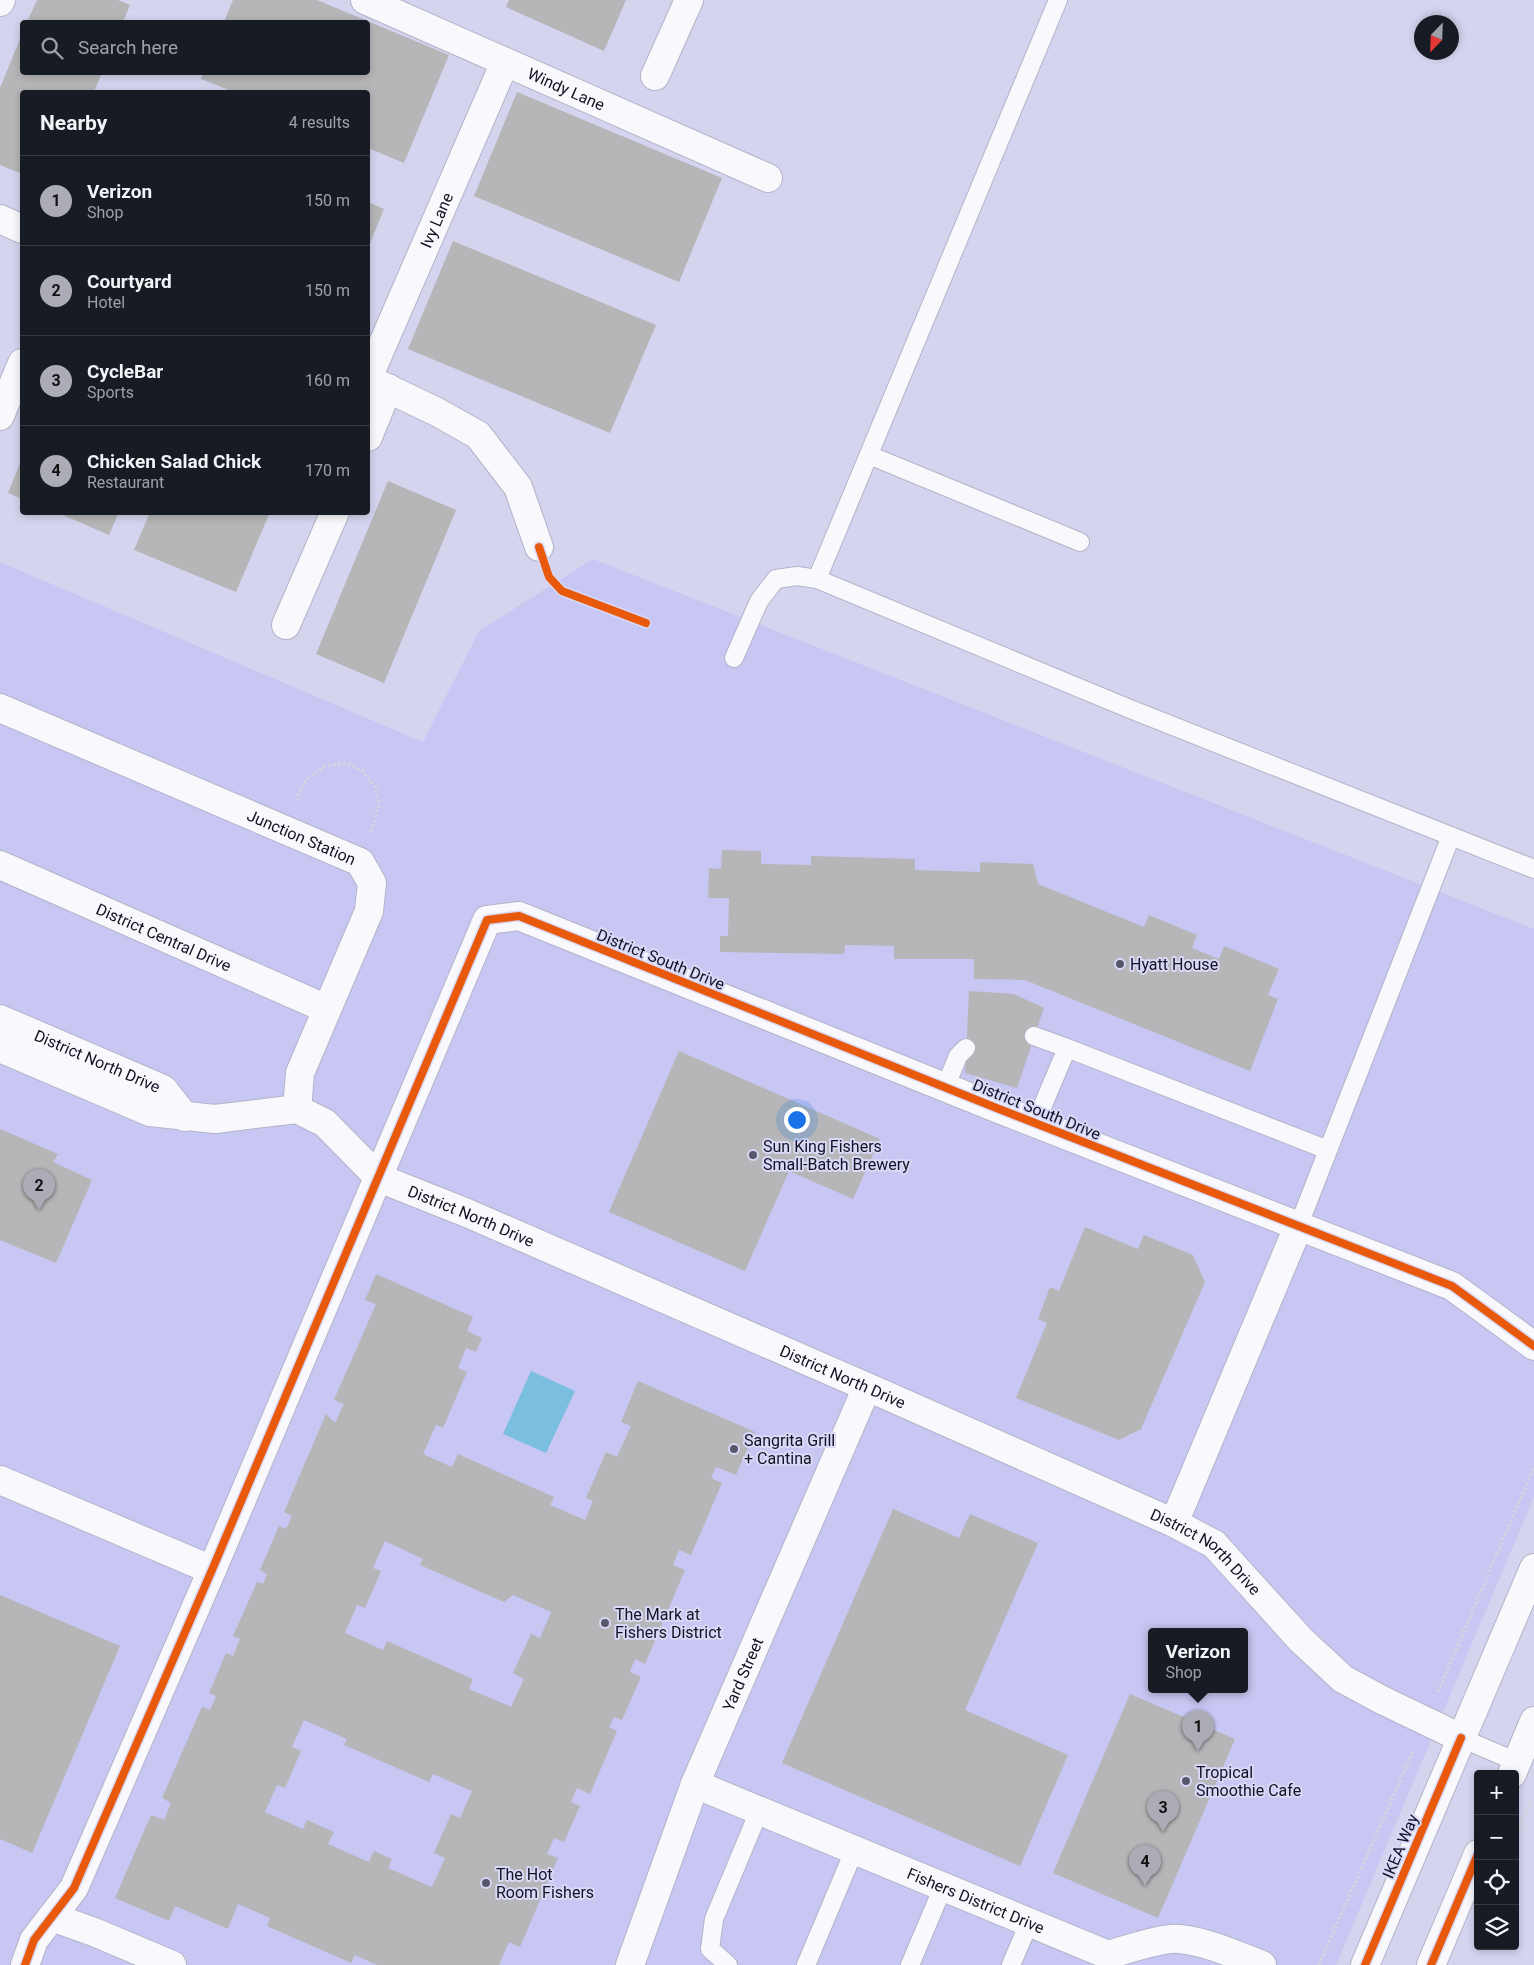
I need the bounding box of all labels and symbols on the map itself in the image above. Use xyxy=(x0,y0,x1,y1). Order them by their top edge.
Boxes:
north arrow xyxy=(1414,15,1459,60)
street label: Windy Lane xyxy=(525,64,607,115)
street label: Ivy Lane xyxy=(417,190,457,251)
street label: Junction Station xyxy=(244,806,359,869)
street label: District Central Drive xyxy=(93,900,234,976)
street label: District South Drive xyxy=(594,925,728,994)
place label: Hyatt House xyxy=(1130,955,1218,974)
marker: Hyatt House xyxy=(1114,958,1126,970)
street label: District North Drive xyxy=(31,1026,163,1097)
street label: District South Drive xyxy=(970,1075,1104,1144)
your location xyxy=(784,1107,810,1133)
place label: Sun King Fishers Small-Batch Brewery xyxy=(763,1137,910,1174)
marker: Sun King Fishers Small-Batch Brewery xyxy=(747,1149,759,1161)
pin: 2 xyxy=(23,1169,55,1210)
street label: District North Drive xyxy=(405,1181,537,1251)
street label: District North Drive xyxy=(777,1341,908,1413)
place label: Sangrita Grill + Cantina xyxy=(744,1431,835,1468)
marker: Sangrita Grill + Cantina xyxy=(728,1443,740,1455)
street label: District North Drive xyxy=(1147,1505,1264,1599)
place label: The Mark at Fishers District xyxy=(615,1605,722,1642)
marker: The Mark at Fishers District xyxy=(599,1617,611,1629)
street label: Yard Street xyxy=(719,1635,767,1714)
pin: 1 xyxy=(1182,1710,1214,1751)
place label: Tropical Smoothie Cafe xyxy=(1196,1763,1301,1800)
marker: Tropical Smoothie Cafe xyxy=(1180,1775,1192,1787)
pin: 3 xyxy=(1147,1791,1179,1832)
street label: IKEA Way xyxy=(1378,1811,1423,1881)
pin: 4 xyxy=(1129,1845,1161,1886)
street label: Fishers District Drive xyxy=(904,1864,1047,1938)
place label: The Hot Room Fishers xyxy=(496,1865,594,1902)
marker: The Hot Room Fishers xyxy=(480,1877,492,1889)

